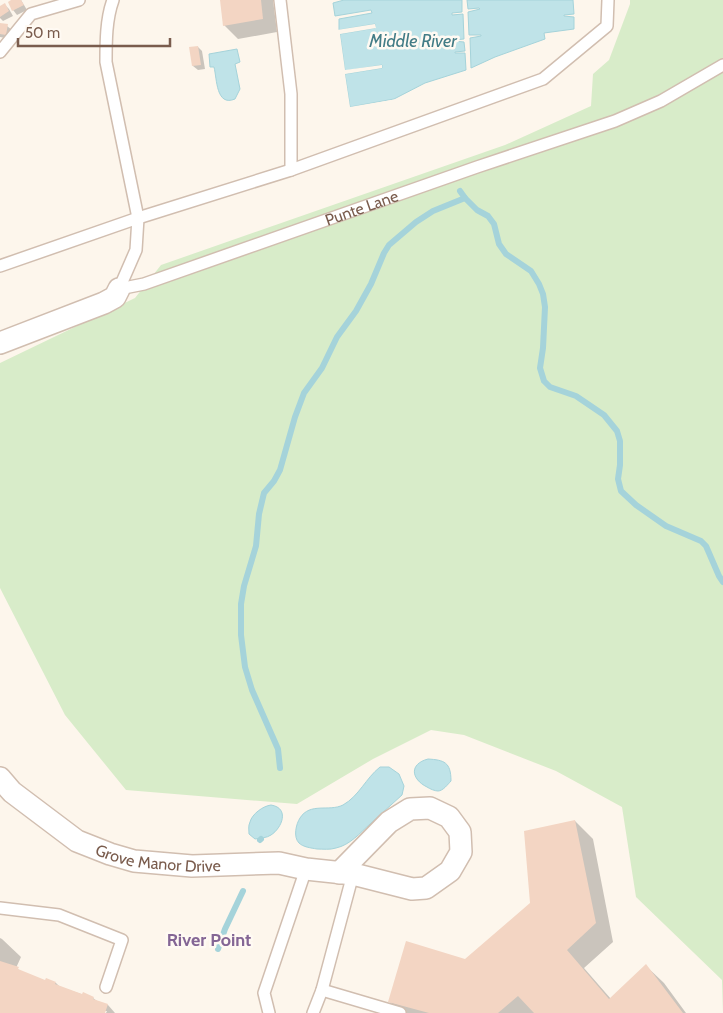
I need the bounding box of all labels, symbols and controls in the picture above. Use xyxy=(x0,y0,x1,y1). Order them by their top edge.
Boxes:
scale bar xyxy=(18,15,170,47)
text: 50 m xyxy=(25,24,60,42)
water label: Middle River xyxy=(368,30,458,52)
street label: Punte Lane xyxy=(322,186,401,229)
street label: Grove Manor Drive xyxy=(93,840,221,876)
district label: River Point xyxy=(167,929,251,951)

